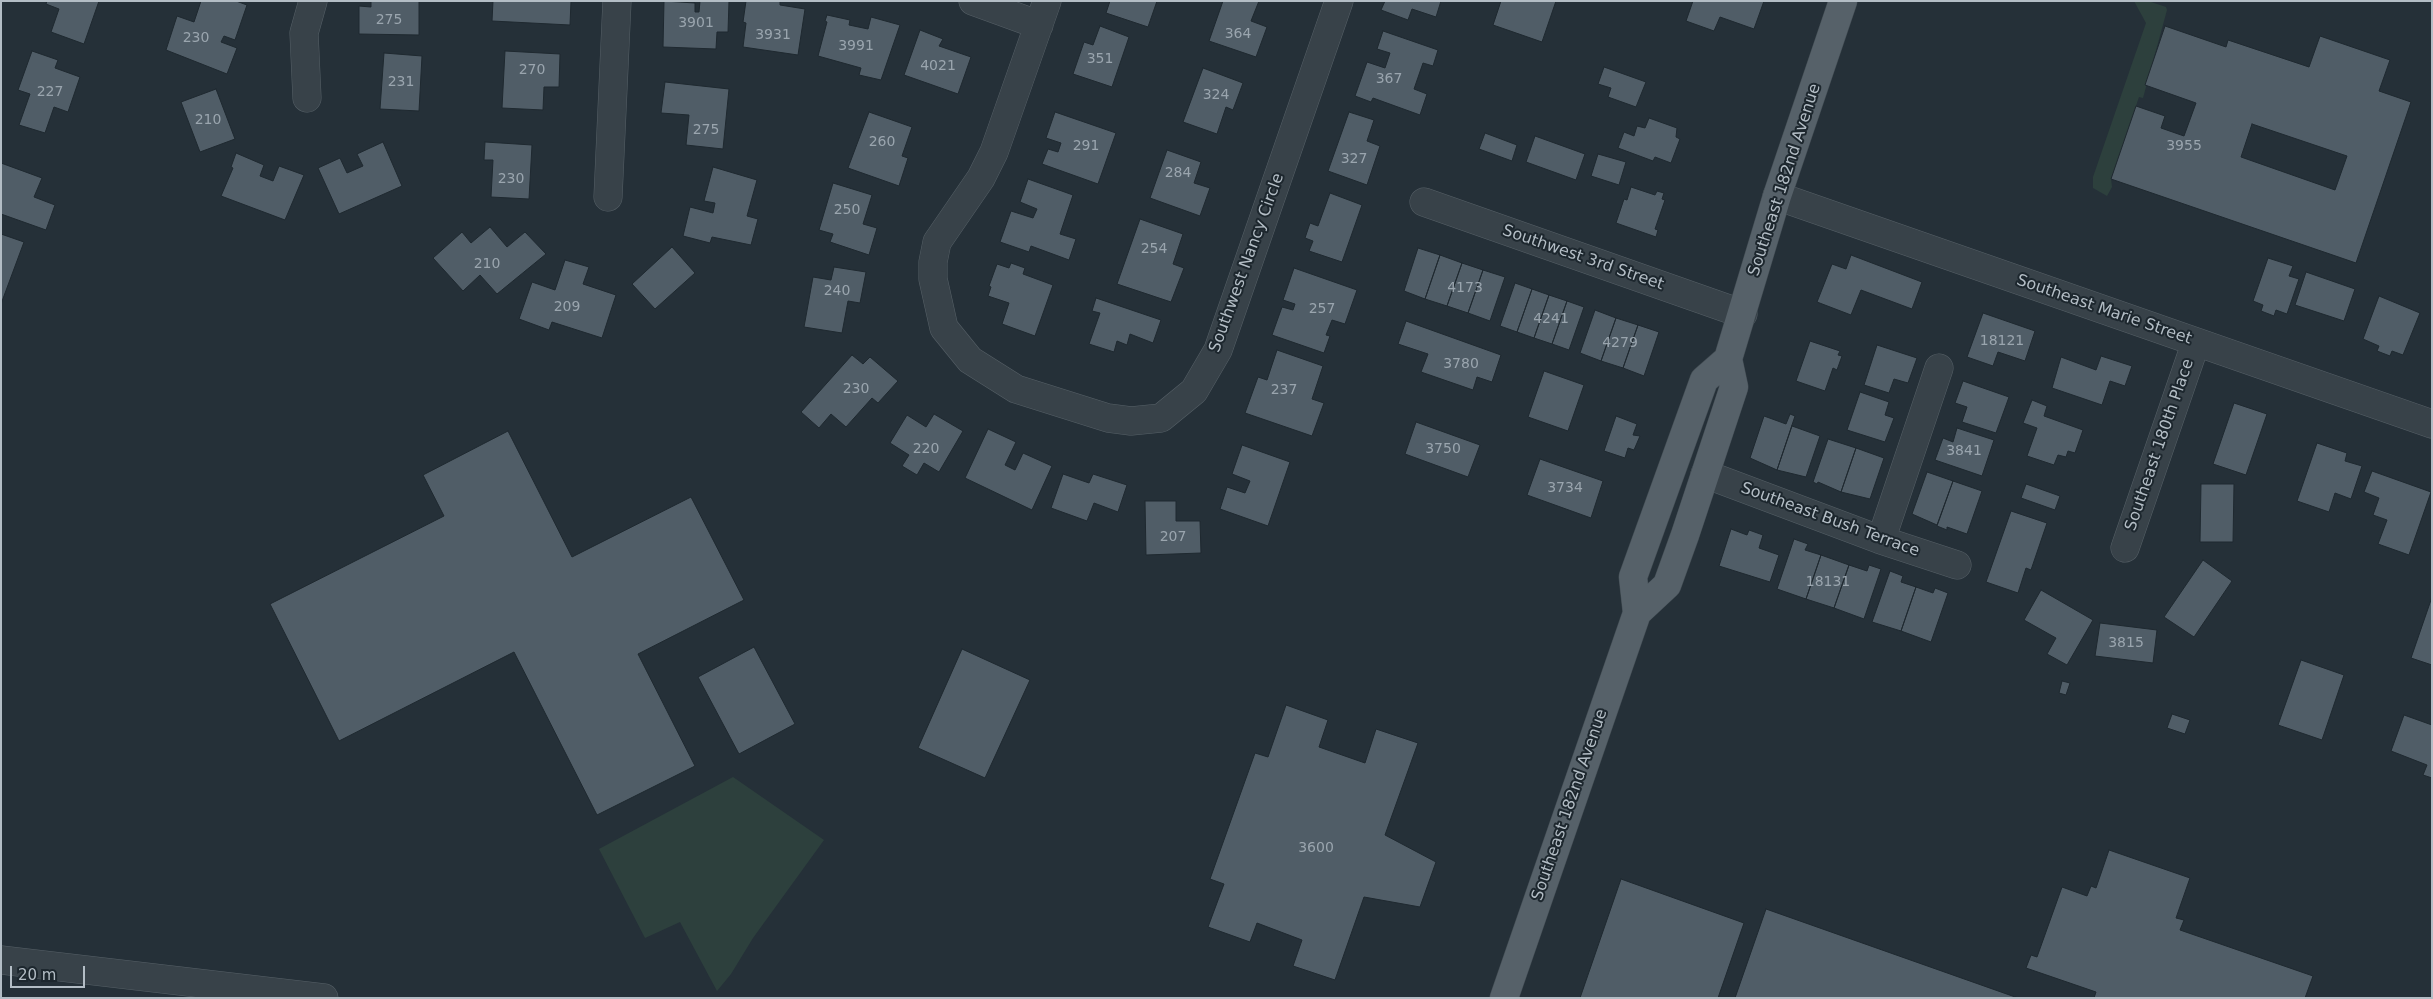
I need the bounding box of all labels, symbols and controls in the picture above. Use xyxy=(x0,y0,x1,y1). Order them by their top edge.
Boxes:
house number: 275 xyxy=(376,12,402,28)
house number: 3901 xyxy=(678,15,714,31)
house number: 364 xyxy=(1225,26,1251,42)
house number: 3931 xyxy=(755,27,791,43)
house number: 230 xyxy=(183,30,209,46)
house number: 3991 xyxy=(838,38,874,54)
house number: 351 xyxy=(1087,51,1113,67)
house number: 4021 xyxy=(920,58,956,74)
house number: 270 xyxy=(519,62,545,78)
house number: 367 xyxy=(1376,71,1402,87)
house number: 231 xyxy=(388,74,414,90)
street label: Southeast 182nd Avenue xyxy=(1745,81,1825,279)
house number: 227 xyxy=(37,84,63,100)
house number: 324 xyxy=(1203,87,1229,103)
house number: 210 xyxy=(195,112,221,128)
house number: 275 xyxy=(693,122,719,138)
house number: 260 xyxy=(869,134,895,150)
house number: 291 xyxy=(1073,138,1099,154)
house number: 3955 xyxy=(2166,138,2202,154)
house number: 327 xyxy=(1341,151,1367,167)
house number: 284 xyxy=(1165,165,1191,181)
house number: 230 xyxy=(498,171,524,187)
street label: Southwest Nancy Circle xyxy=(1206,171,1288,355)
house number: 250 xyxy=(834,202,860,218)
street label: Southwest 3rd Street xyxy=(1500,221,1666,295)
house number: 254 xyxy=(1141,241,1167,257)
house number: 210 xyxy=(474,256,500,272)
street label: Southeast Marie Street xyxy=(2014,271,2194,349)
house number: 4173 xyxy=(1447,280,1483,296)
house number: 240 xyxy=(824,283,850,299)
house number: 209 xyxy=(554,299,580,315)
house number: 257 xyxy=(1309,301,1335,317)
house number: 4241 xyxy=(1533,311,1569,327)
house number: 18121 xyxy=(1980,333,2024,349)
house number: 4279 xyxy=(1602,335,1638,351)
house number: 3780 xyxy=(1443,356,1479,372)
street label: Southeast 180th Place xyxy=(2122,357,2198,533)
house number: 230 xyxy=(843,381,869,397)
house number: 237 xyxy=(1271,382,1297,398)
house number: 220 xyxy=(913,441,939,457)
house number: 3750 xyxy=(1425,441,1461,457)
house number: 3841 xyxy=(1946,443,1982,459)
street label: Southeast Bush Terrace xyxy=(1738,479,1922,561)
house number: 3734 xyxy=(1547,480,1583,496)
house number: 207 xyxy=(1160,529,1186,545)
house number: 18131 xyxy=(1806,574,1850,590)
house number: 3815 xyxy=(2108,635,2144,651)
street label: Southeast 182nd Avenue xyxy=(1528,707,1612,903)
house number: 3600 xyxy=(1298,840,1334,856)
scale bar xyxy=(12,956,88,988)
text: 20 m xyxy=(18,966,56,984)

